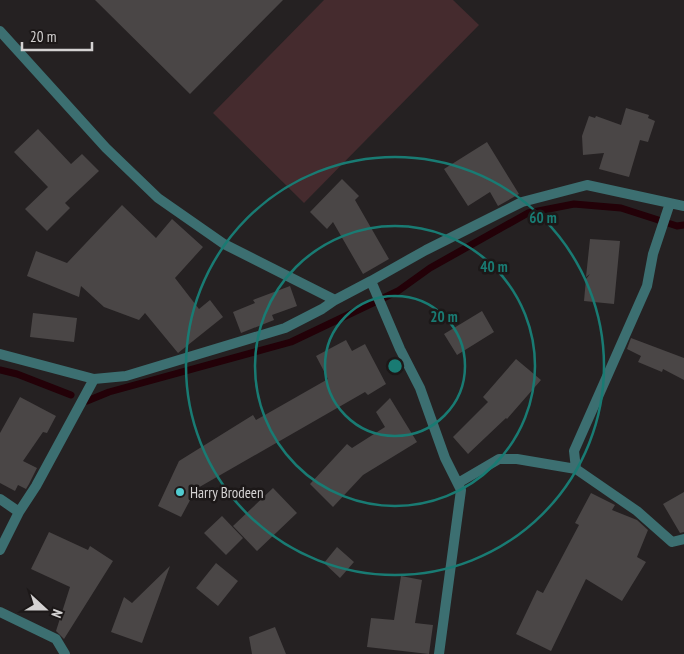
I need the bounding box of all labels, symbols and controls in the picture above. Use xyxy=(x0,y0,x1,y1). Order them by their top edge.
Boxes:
scale bar xyxy=(22,20,92,52)
text: 20 m xyxy=(30,27,56,46)
text: 60 m xyxy=(529,208,557,227)
text: 40 m xyxy=(480,257,508,276)
text: 20 m xyxy=(430,307,458,326)
centre of rings xyxy=(386,357,404,375)
place label: Harry Brodeen xyxy=(190,483,264,502)
marker: Harry Brodeen xyxy=(174,486,186,498)
north arrow xyxy=(20,584,70,634)
text: N xyxy=(47,607,67,620)

